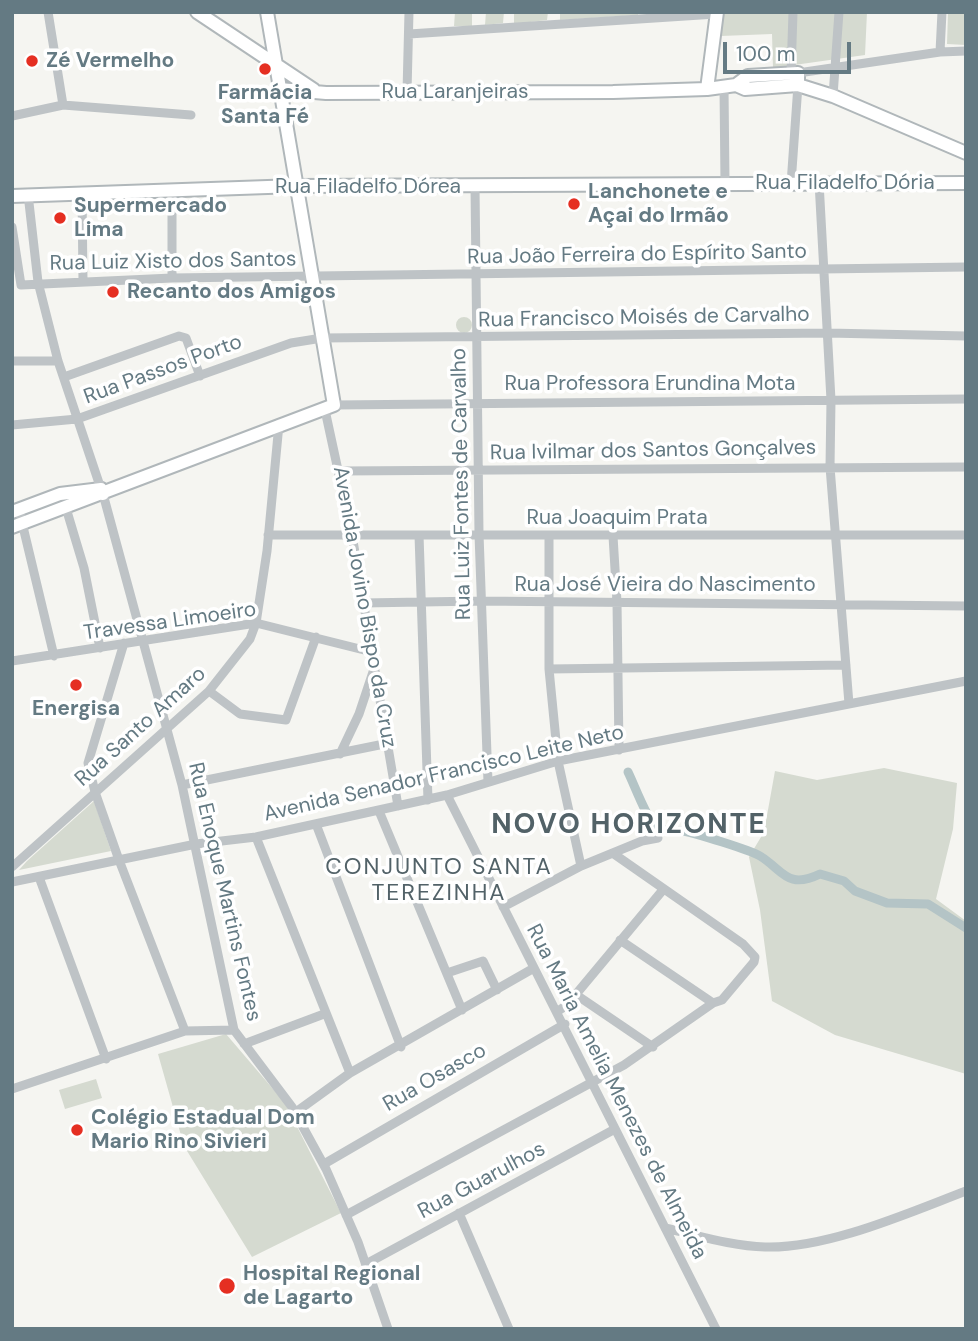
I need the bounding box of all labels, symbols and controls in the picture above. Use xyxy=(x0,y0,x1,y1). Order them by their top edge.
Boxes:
scale bar xyxy=(726,28,854,72)
text: 100 m xyxy=(736,40,796,68)
place label: Zé Vermelho xyxy=(46,48,174,74)
marker: Zé Vermelho xyxy=(24,53,40,69)
marker: Farmácia Santa Fé xyxy=(257,61,273,77)
street label: Rua Laranjeiras xyxy=(381,79,529,105)
place label: Farmácia Santa Fé xyxy=(218,80,312,130)
street label: Rua Filadelfo Dória xyxy=(755,170,935,196)
street label: Rua Filadelfo Dórea xyxy=(275,174,461,200)
place label: Lanchonete e Açai do Irmão xyxy=(588,179,729,229)
place label: Supermercado Lima xyxy=(74,193,227,243)
marker: Lanchonete e Açai do Irmão xyxy=(566,196,582,212)
marker: Supermercado Lima xyxy=(52,210,68,226)
street label: Rua João Ferreira do Espírito Santo xyxy=(467,239,807,271)
street label: Rua Luiz Xisto dos Santos xyxy=(49,247,297,277)
place label: Recanto dos Amigos xyxy=(127,279,336,305)
marker: Recanto dos Amigos xyxy=(105,284,121,300)
street label: Rua Francisco Moisés de Carvalho xyxy=(478,303,810,333)
street label: Rua Passos Porto xyxy=(80,330,246,410)
street label: Rua Luiz Fontes de Carvalho xyxy=(447,348,477,620)
street label: Rua Professora Erundina Mota xyxy=(505,371,795,397)
street label: Rua Ivilmar dos Santos Gonçalves xyxy=(490,436,816,466)
street label: Avenida Jovino Bispo da Cruz xyxy=(327,464,401,750)
street label: Rua Joaquim Prata xyxy=(526,505,708,531)
street label: Rua José Vieira do Nascimento xyxy=(514,572,816,598)
street label: Travessa Limoeiro xyxy=(82,597,258,647)
street label: Rua Santo Amaro xyxy=(70,662,212,792)
marker: Energisa xyxy=(68,677,84,693)
place label: Energisa xyxy=(32,696,120,722)
street label: Avenida Senador Francisco Leite Neto xyxy=(261,720,627,828)
street label: Rua Enoque Martins Fontes xyxy=(182,760,266,1024)
district label: NOVO HORIZONTE xyxy=(493,809,765,843)
district label: CONJUNTO SANTA TEREZINHA xyxy=(327,854,551,908)
street label: Rua Maria Amelia Menezes de Almeida xyxy=(520,920,712,1264)
street label: Rua Osasco xyxy=(379,1038,491,1118)
place label: Colégio Estadual Dom Mario Rino Sivieri xyxy=(91,1105,315,1155)
marker: Colégio Estadual Dom Mario Rino Sivieri xyxy=(69,1122,85,1138)
street label: Rua Guarulhos xyxy=(414,1137,550,1225)
place label: Hospital Regional de Lagarto xyxy=(243,1261,420,1311)
marker: Hospital Regional de Lagarto xyxy=(217,1276,237,1296)

